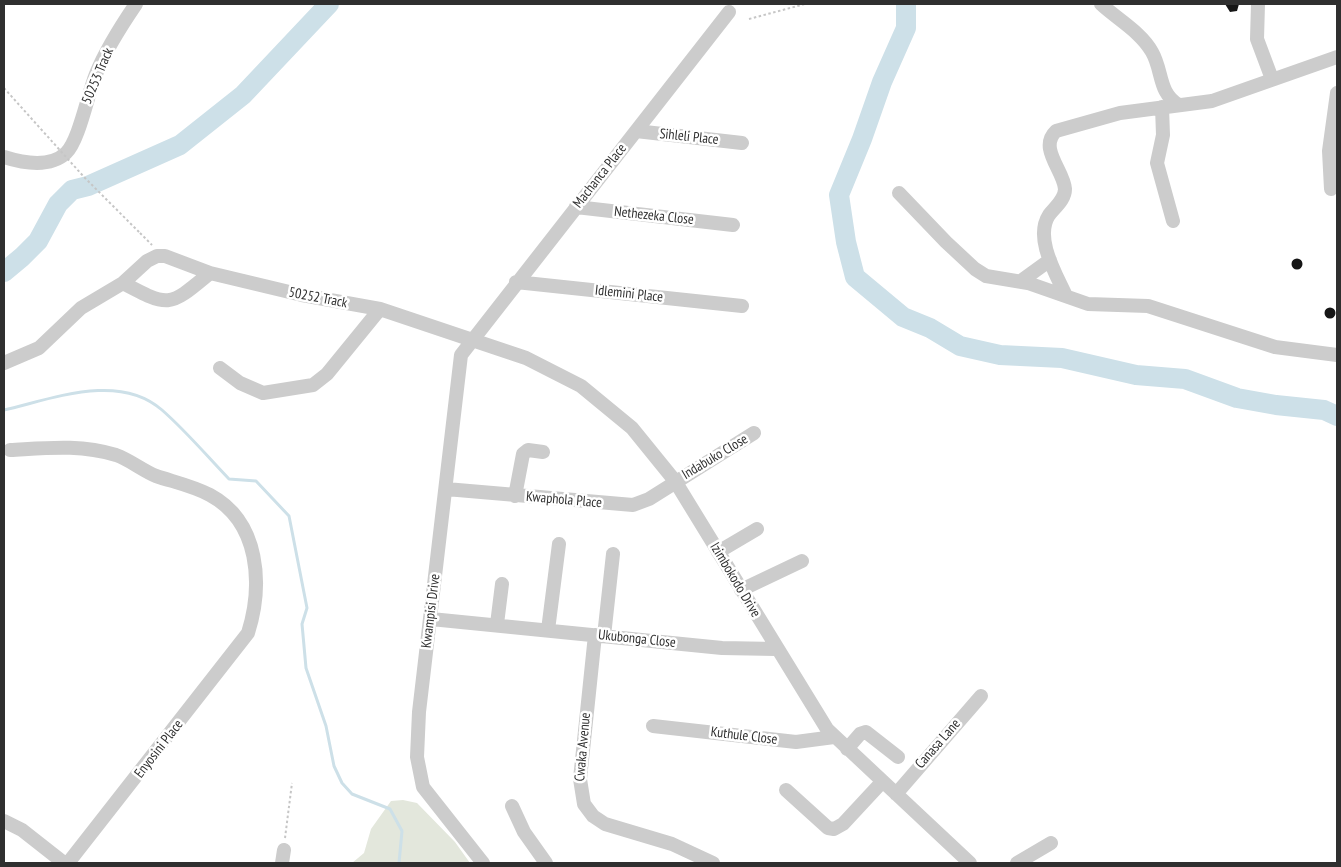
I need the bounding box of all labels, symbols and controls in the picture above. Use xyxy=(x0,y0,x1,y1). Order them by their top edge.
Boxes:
street label: 50253 Track xyxy=(79,45,117,107)
street label: Sihleli Place xyxy=(659,126,719,148)
street label: Machanca Place xyxy=(570,141,630,211)
street label: Nethezeka Close xyxy=(613,203,695,229)
street label: Idlemini Place xyxy=(594,282,664,306)
street label: 50252 Track xyxy=(287,284,349,312)
street label: Indabuko Close xyxy=(679,431,751,483)
street label: Kwaphola Place xyxy=(525,488,603,512)
street label: Izimbokodo Drive xyxy=(706,539,764,621)
street label: Kwampisi Drive xyxy=(418,573,444,649)
street label: Ukubonga Close xyxy=(597,627,677,651)
street label: Cwaka Avenue xyxy=(572,712,594,782)
street label: Canasa Lane xyxy=(912,716,964,772)
street label: Enyosini Place xyxy=(131,717,187,781)
street label: Kuthule Close xyxy=(710,724,778,748)

